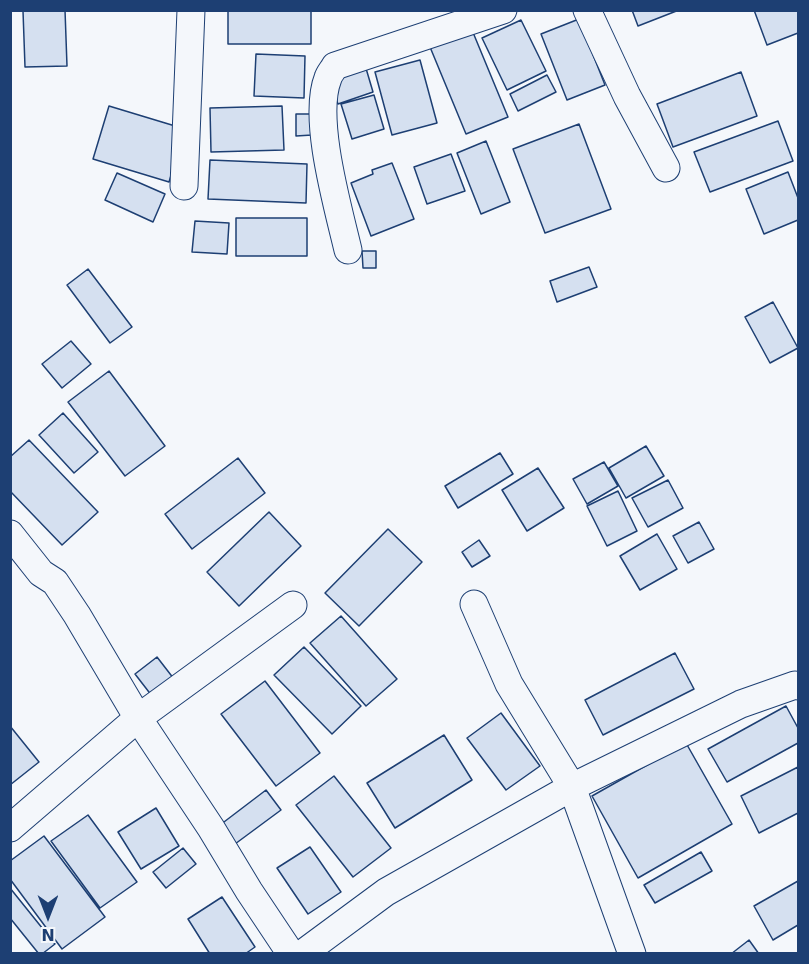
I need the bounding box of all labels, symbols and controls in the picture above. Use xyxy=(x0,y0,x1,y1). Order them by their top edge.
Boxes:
north arrow xyxy=(18,886,78,946)
text: N xyxy=(41,925,55,944)

